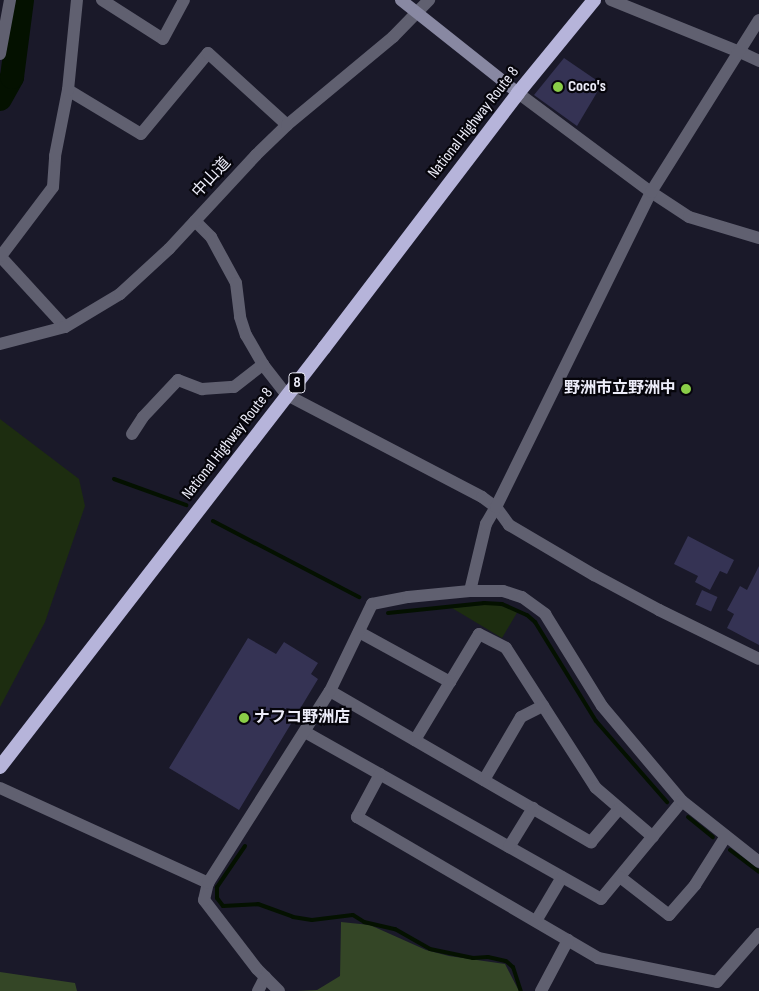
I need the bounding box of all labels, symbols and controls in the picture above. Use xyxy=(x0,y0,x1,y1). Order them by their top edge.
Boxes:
street label: National Highway Route 8 xyxy=(424,63,524,183)
place label: Coco's xyxy=(568,77,606,97)
marker: Coco's xyxy=(552,81,564,93)
street label: 中山道 xyxy=(189,154,235,202)
road number: 8 xyxy=(288,370,306,396)
place label: 野洲市立野洲中 xyxy=(564,379,676,399)
marker: 野洲市立野洲中 xyxy=(680,383,692,395)
street label: National Highway Route 8 xyxy=(178,384,278,504)
place label: ナフコ野洲店 xyxy=(254,708,350,728)
marker: ナフコ野洲店 xyxy=(238,712,250,724)

